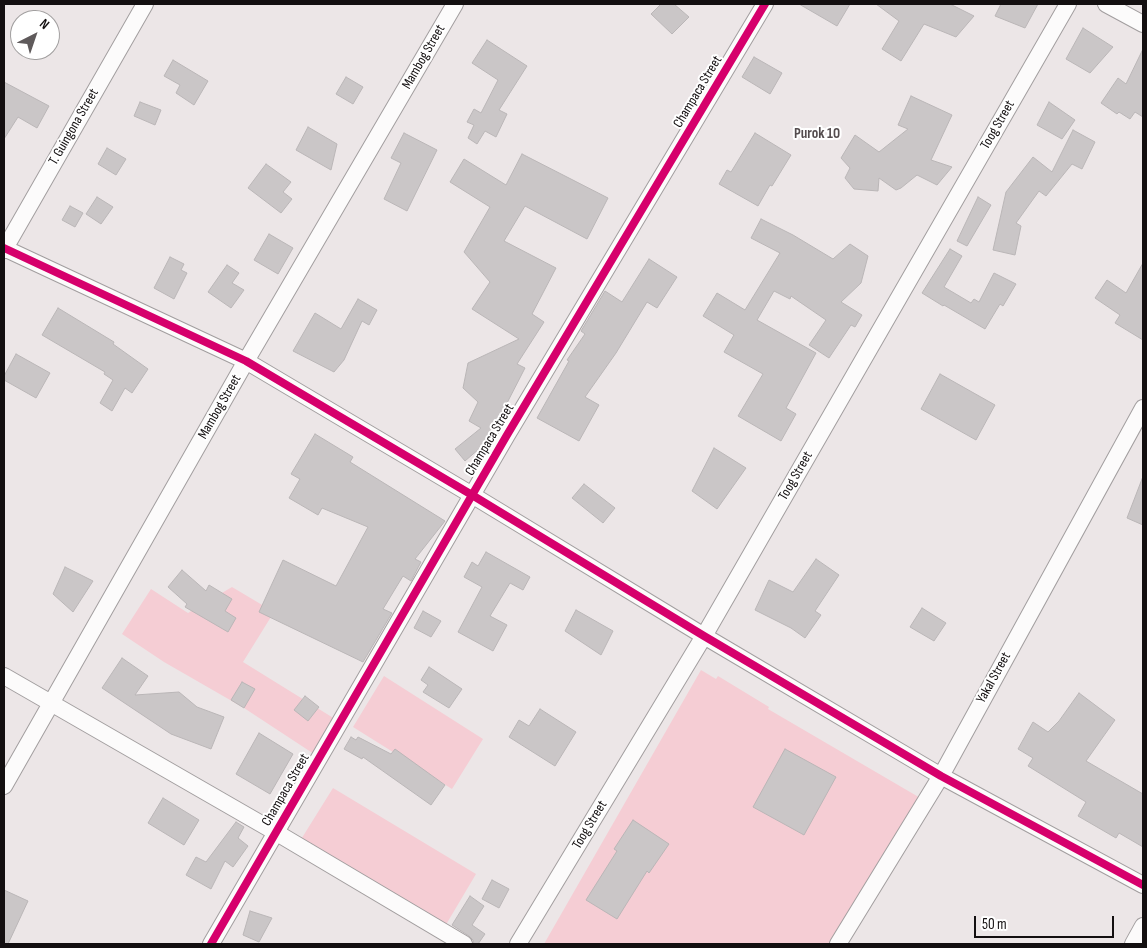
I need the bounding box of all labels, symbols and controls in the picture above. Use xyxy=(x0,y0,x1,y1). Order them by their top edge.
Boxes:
north arrow xyxy=(10,10,60,60)
text: N xyxy=(36,15,53,33)
street label: Mambog Street xyxy=(399,22,449,92)
street label: Champaca Street xyxy=(670,53,726,131)
street label: T. Guingona Street xyxy=(45,86,103,168)
street label: Toog Street xyxy=(977,98,1019,152)
district label: Purok 10 xyxy=(794,125,840,143)
street label: Mambog Street xyxy=(195,372,245,442)
street label: Champaca Street xyxy=(462,401,518,479)
street label: Toog Street xyxy=(775,449,817,503)
street label: Yakal Street xyxy=(973,650,1015,706)
street label: Champaca Street xyxy=(258,751,314,829)
street label: Toog Street xyxy=(569,798,611,852)
scale bar xyxy=(977,906,1117,938)
text: 50 m xyxy=(982,915,1007,934)

